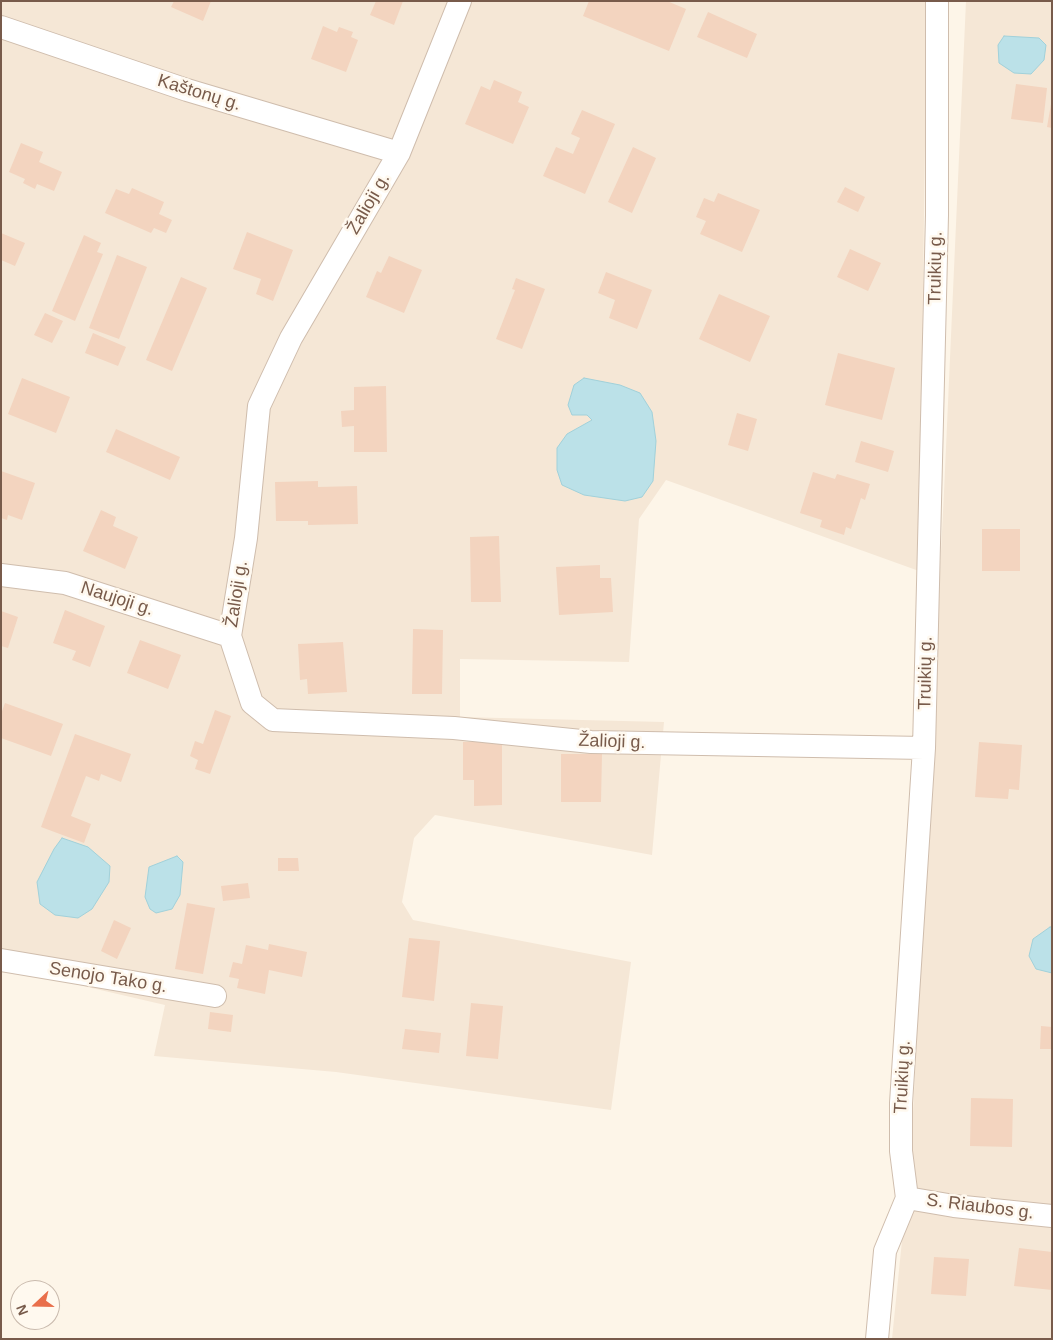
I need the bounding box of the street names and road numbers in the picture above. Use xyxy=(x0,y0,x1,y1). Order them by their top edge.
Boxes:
street label: Kaštonų g. xyxy=(155,70,243,116)
street label: Žalioji g. xyxy=(343,170,395,238)
street label: Truikių g. xyxy=(925,231,947,305)
street label: Žalioji g. xyxy=(221,559,253,629)
street label: Naujoji g. xyxy=(78,577,156,621)
street label: Truikių g. xyxy=(915,636,937,710)
street label: Žalioji g. xyxy=(578,730,646,754)
street label: Senojo Tako g. xyxy=(48,958,168,998)
street label: Truikių g. xyxy=(890,1040,916,1114)
street label: S. Riaubos g. xyxy=(925,1190,1035,1224)

